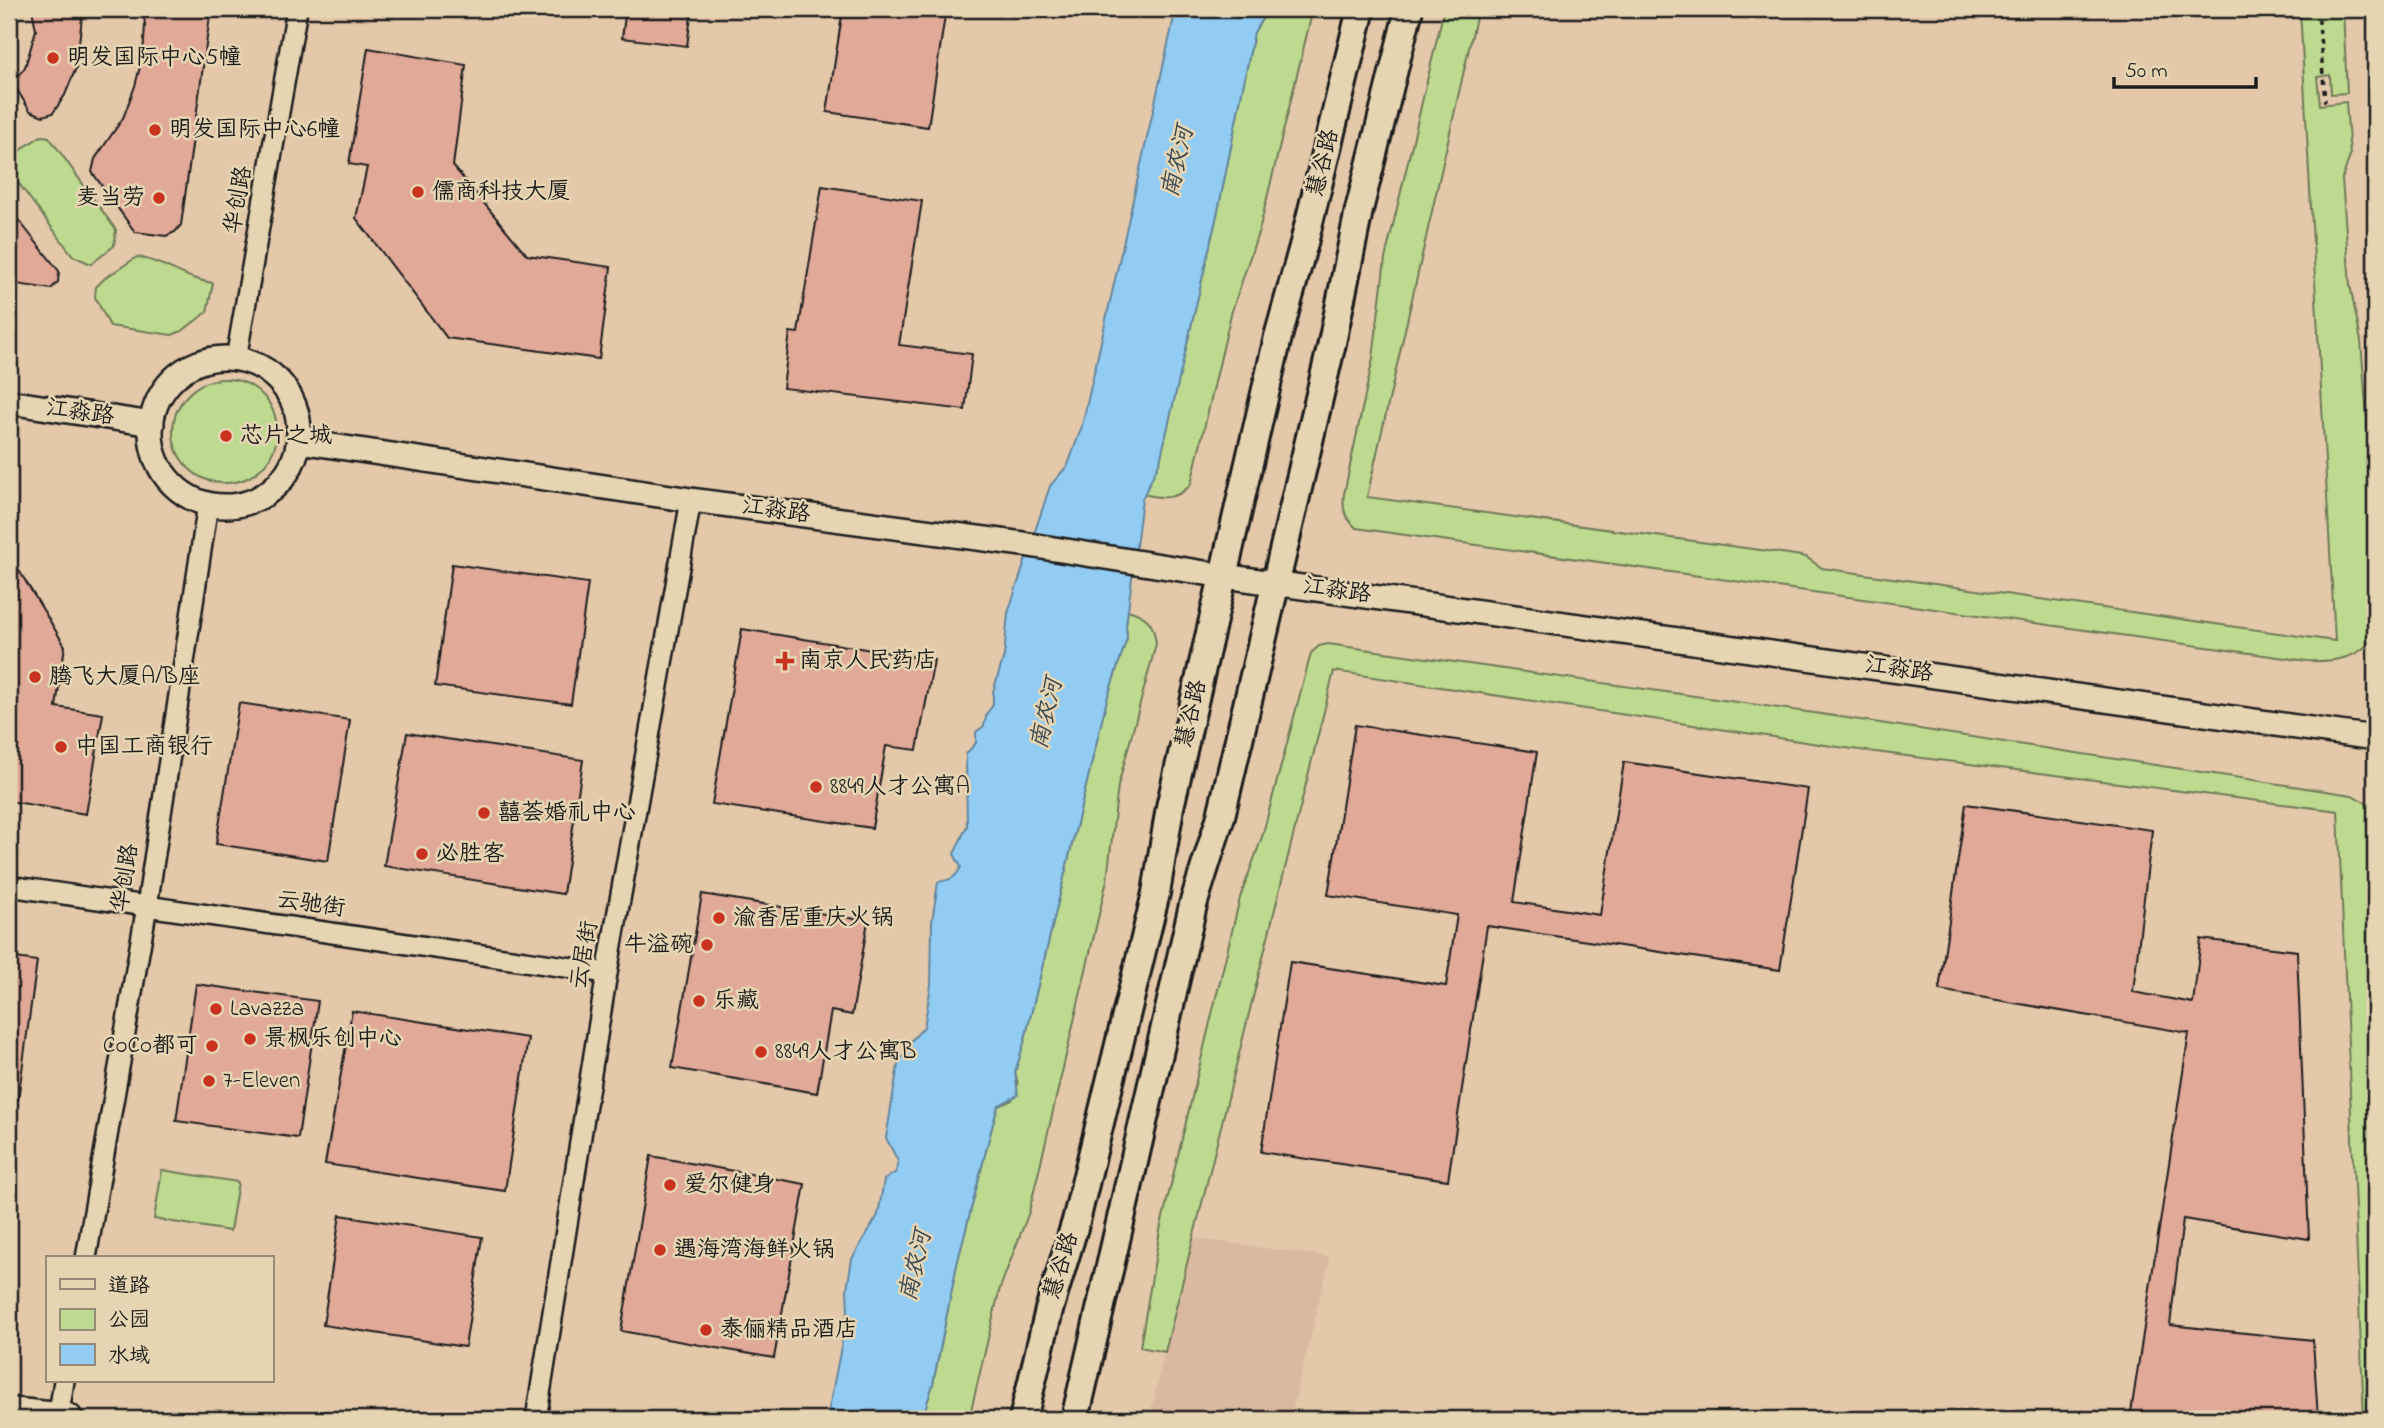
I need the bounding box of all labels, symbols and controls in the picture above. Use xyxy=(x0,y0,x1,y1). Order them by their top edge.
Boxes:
place label: 明发国际中心5幢 xyxy=(67,42,241,75)
scale bar xyxy=(2114,46,2256,90)
marker: 明发国际中心5幢 xyxy=(45,50,61,66)
text: 50 m xyxy=(2125,57,2168,87)
place label: 明发国际中心6幢 xyxy=(169,114,340,147)
water label: 南农河 xyxy=(1154,119,1205,201)
marker: 明发国际中心6幢 xyxy=(147,122,163,138)
street label: 慧谷路 xyxy=(1300,126,1348,200)
street label: 华创路 xyxy=(217,163,261,237)
place label: 儒商科技大厦 xyxy=(432,176,570,209)
place label: 麦当劳 xyxy=(76,182,145,215)
marker: 儒商科技大厦 xyxy=(410,184,426,200)
marker: 麦当劳 xyxy=(151,190,167,206)
street label: 江淼路 xyxy=(44,392,116,434)
place label: 芯片之城 xyxy=(240,420,332,453)
marker: 芯片之城 xyxy=(218,428,234,444)
street label: 江淼路 xyxy=(740,490,812,532)
street label: 江淼路 xyxy=(1301,570,1373,612)
place label: 南京人民药店 xyxy=(799,645,937,678)
street label: 江淼路 xyxy=(1863,649,1935,691)
marker: 南京人民药店 xyxy=(777,653,793,669)
place label: 腾飞大厦A/B座 xyxy=(49,661,201,694)
marker: 腾飞大厦A/B座 xyxy=(27,669,43,685)
water label: 南农河 xyxy=(1023,671,1074,753)
street label: 慧谷路 xyxy=(1168,677,1216,751)
place label: 中国工商银行 xyxy=(75,731,213,764)
marker: 中国工商银行 xyxy=(53,739,69,755)
place label: 8849人才公寓A xyxy=(830,771,970,804)
marker: 8849人才公寓A xyxy=(808,779,824,795)
place label: 囍荟婚礼中心 xyxy=(498,797,636,830)
marker: 囍荟婚礼中心 xyxy=(476,805,492,821)
place label: 必胜客 xyxy=(436,838,505,871)
street label: 华创路 xyxy=(104,841,148,915)
marker: 必胜客 xyxy=(414,846,430,862)
street label: 云驰街 xyxy=(275,884,347,926)
place label: 渝香居重庆火锅 xyxy=(733,902,894,935)
marker: 渝香居重庆火锅 xyxy=(711,910,727,926)
street label: 云居街 xyxy=(563,918,607,992)
place label: 牛溢碗 xyxy=(624,929,693,962)
marker: 牛溢碗 xyxy=(699,937,715,953)
place label: 乐藏 xyxy=(713,985,759,1018)
place label: Lavazza xyxy=(230,993,304,1026)
marker: 乐藏 xyxy=(691,993,707,1009)
marker: Lavazza xyxy=(208,1001,224,1017)
place label: 景枫乐创中心 xyxy=(264,1023,402,1056)
place label: CoCo都可 xyxy=(103,1030,198,1063)
marker: 景枫乐创中心 xyxy=(242,1031,258,1047)
place label: 8849人才公寓B xyxy=(775,1036,916,1069)
marker: CoCo都可 xyxy=(204,1038,220,1054)
marker: 8849人才公寓B xyxy=(753,1044,769,1060)
place label: 7-Eleven xyxy=(223,1065,300,1098)
marker: 7-Eleven xyxy=(201,1073,217,1089)
place label: 爱尔健身 xyxy=(684,1169,776,1202)
marker: 爱尔健身 xyxy=(662,1177,678,1193)
water label: 南农河 xyxy=(892,1223,943,1305)
street label: 慧谷路 xyxy=(1036,1228,1088,1304)
place label: 遇海湾海鲜火锅 xyxy=(674,1234,835,1267)
marker: 遇海湾海鲜火锅 xyxy=(652,1242,668,1258)
legend xyxy=(46,1256,273,1382)
text: 道路 xyxy=(108,1272,150,1302)
text: 公园 xyxy=(108,1306,150,1336)
place label: 泰俪精品酒店 xyxy=(720,1314,858,1347)
marker: 泰俪精品酒店 xyxy=(698,1322,714,1338)
text: 水域 xyxy=(108,1342,150,1372)

